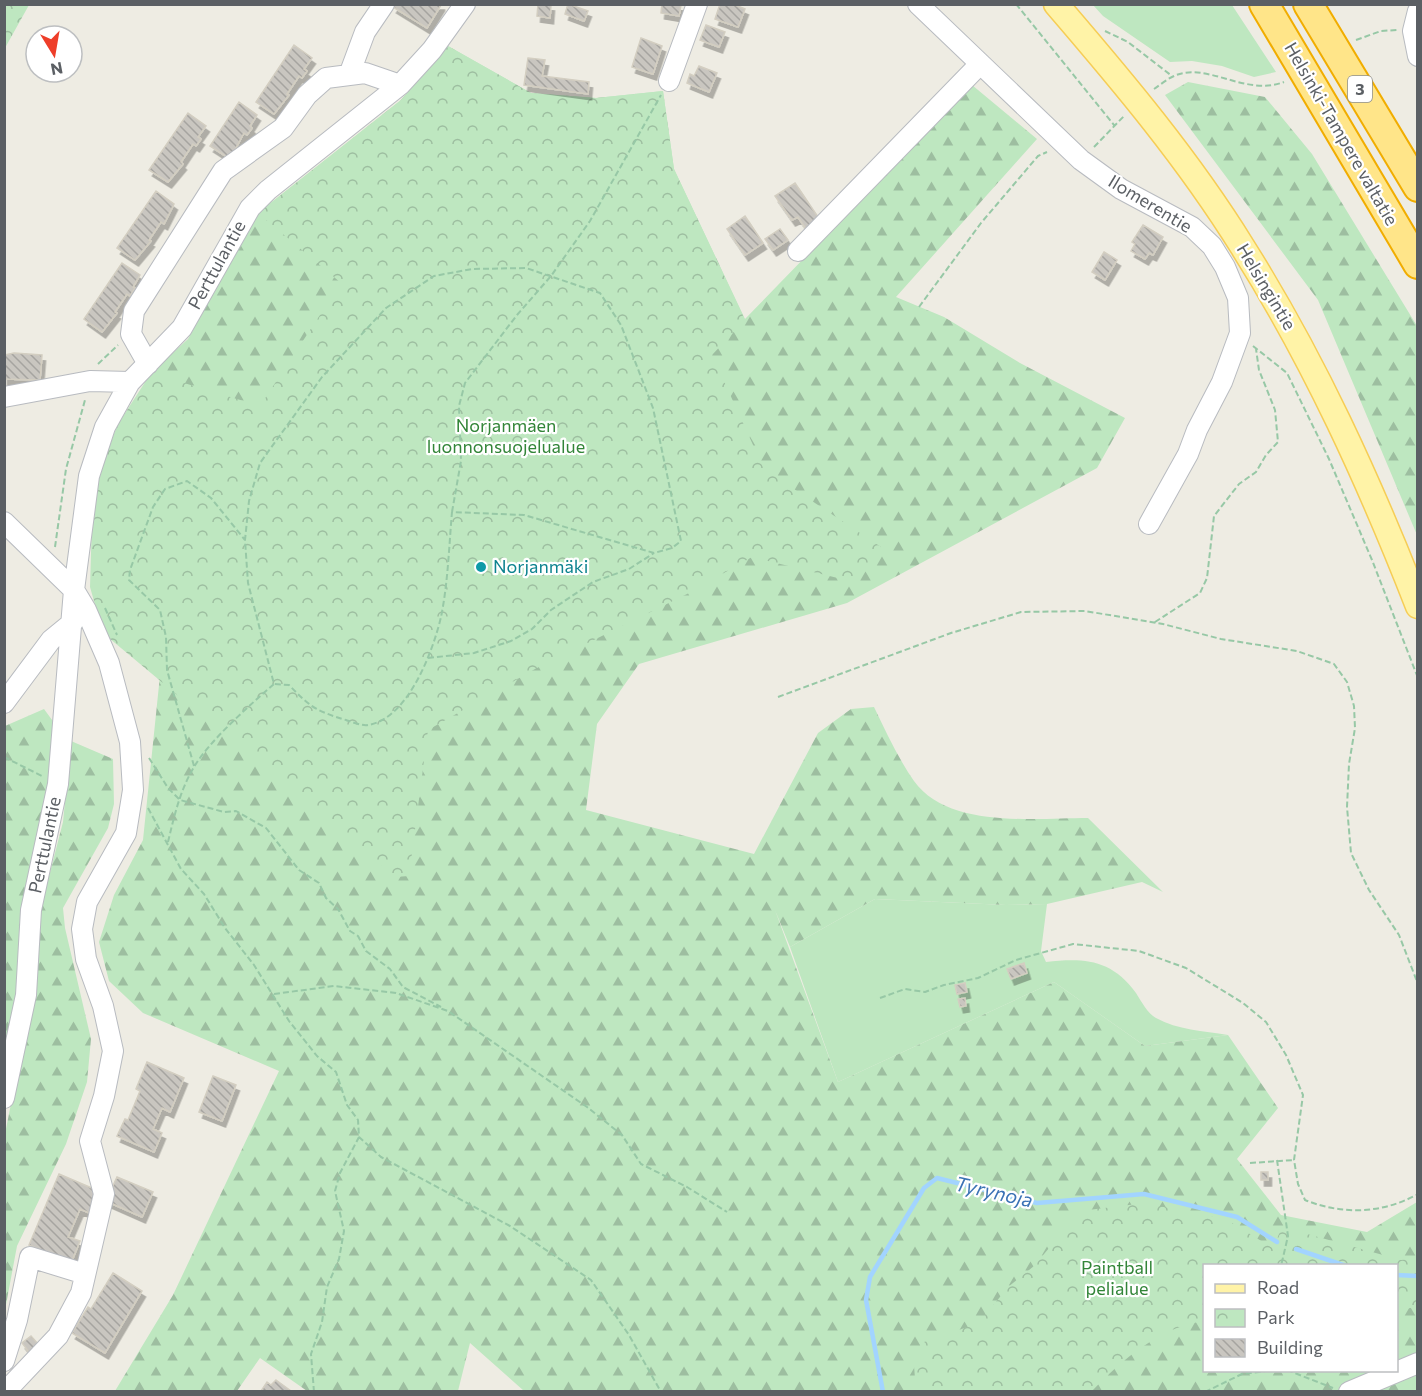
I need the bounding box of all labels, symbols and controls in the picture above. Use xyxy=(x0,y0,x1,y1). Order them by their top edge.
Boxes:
north arrow xyxy=(24,24,84,84)
street label: Helsinki-Tampere valtatie xyxy=(1280,38,1403,229)
text: N xyxy=(49,59,65,80)
road number: 3 xyxy=(1348,76,1372,102)
street label: Ilomerentie xyxy=(1105,170,1196,237)
street label: Perttulantie xyxy=(183,216,250,313)
street label: Helsingintie xyxy=(1232,239,1301,334)
park label: Norjanmäen luonnonsuojelualue xyxy=(427,414,585,457)
place label: Norjanmäki xyxy=(493,555,588,577)
marker: Norjanmäki xyxy=(474,560,488,574)
street label: Perttulantie xyxy=(23,794,65,895)
water label: Tyrynoja xyxy=(953,1170,1036,1212)
park label: Paintball pelialue xyxy=(1081,1256,1153,1299)
legend xyxy=(1203,1264,1398,1372)
text: Road xyxy=(1257,1276,1299,1298)
text: Park xyxy=(1257,1306,1295,1328)
text: Building xyxy=(1257,1336,1323,1358)

